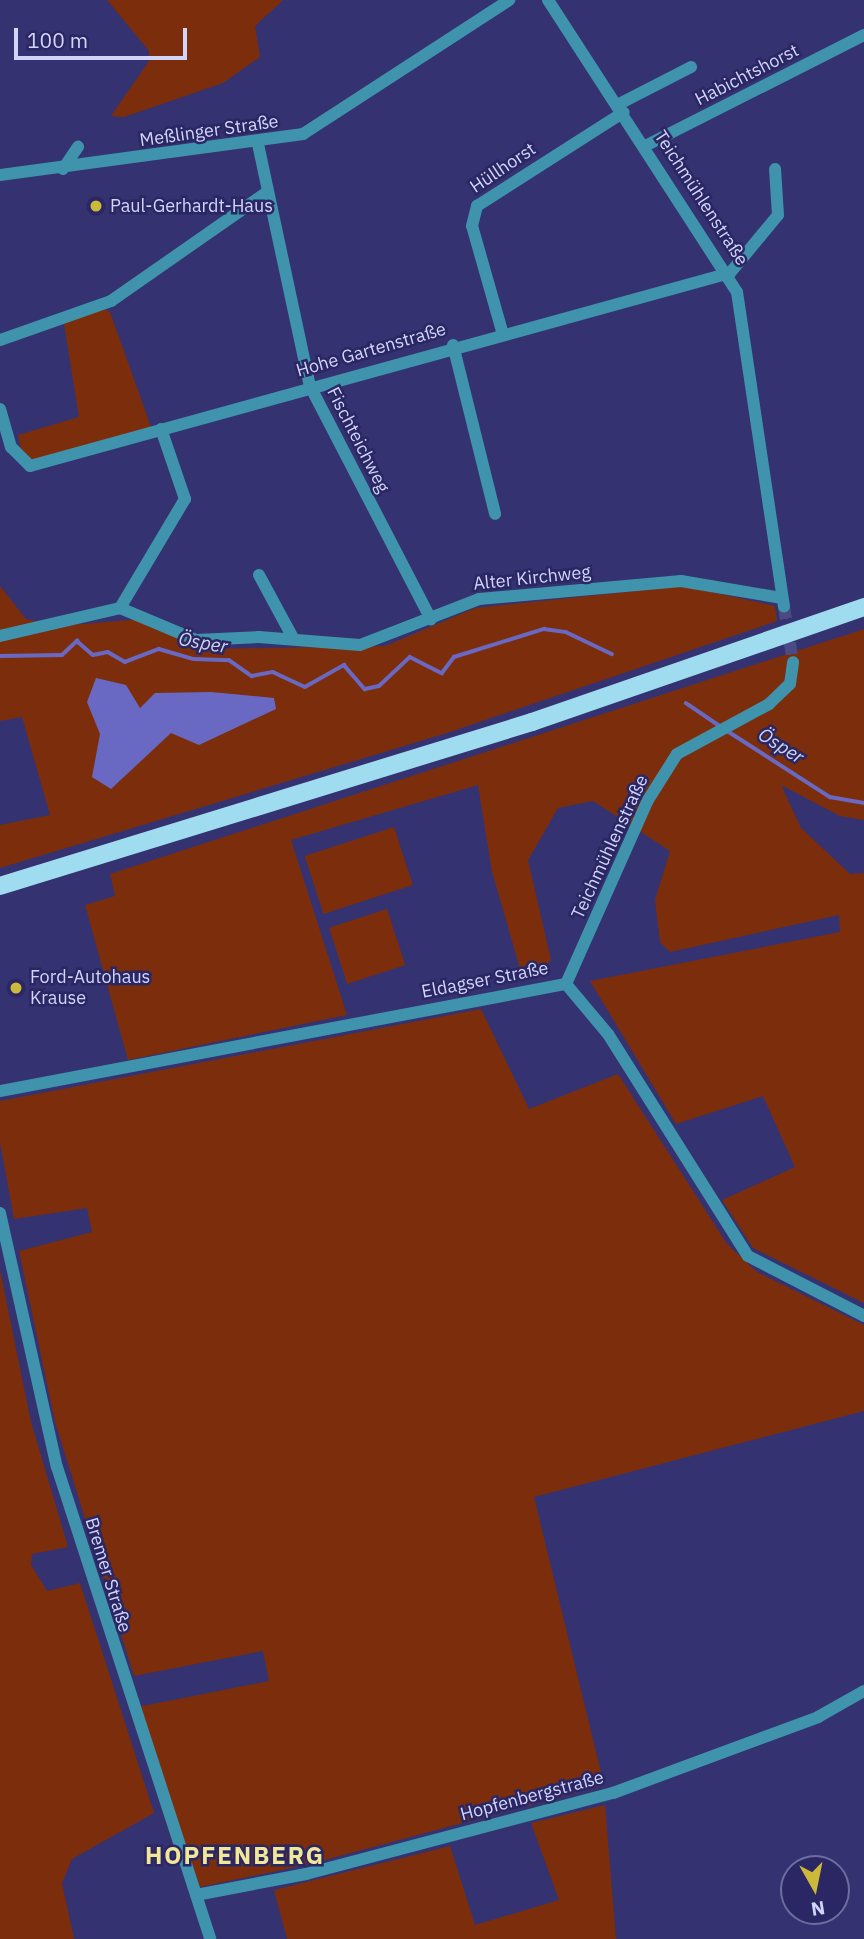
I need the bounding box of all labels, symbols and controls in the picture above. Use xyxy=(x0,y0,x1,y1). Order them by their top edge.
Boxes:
scale bar xyxy=(18,14,191,58)
text: 100 m xyxy=(27,26,88,54)
street label: Habichtshorst xyxy=(692,40,802,110)
street label: Meßlinger Straße xyxy=(138,111,280,151)
street label: Teichmühlenstraße xyxy=(649,127,753,269)
street label: Hüllhorst xyxy=(466,138,540,198)
place label: Paul-Gerhardt-Haus xyxy=(110,195,273,217)
marker: Paul-Gerhardt-Haus xyxy=(88,198,104,214)
street label: Hohe Gartenstraße xyxy=(294,318,448,382)
street label: Fischteichweg xyxy=(322,384,394,496)
street label: Alter Kirchweg xyxy=(472,561,592,595)
water label: Ösper xyxy=(177,627,229,659)
water label: Ösper xyxy=(754,723,808,769)
street label: Teichmühlenstraße xyxy=(567,772,653,922)
street label: Eldagser Straße xyxy=(420,957,550,1003)
place label: Ford-Autohaus Krause xyxy=(30,967,150,1010)
marker: Ford-Autohaus Krause xyxy=(8,980,24,996)
street label: Bremer Straße xyxy=(80,1515,136,1635)
street label: Hopfenbergstraße xyxy=(458,1766,606,1826)
district label: HOPFENBERG xyxy=(146,1842,324,1870)
north arrow xyxy=(780,1855,850,1925)
text: N xyxy=(809,1896,827,1922)

